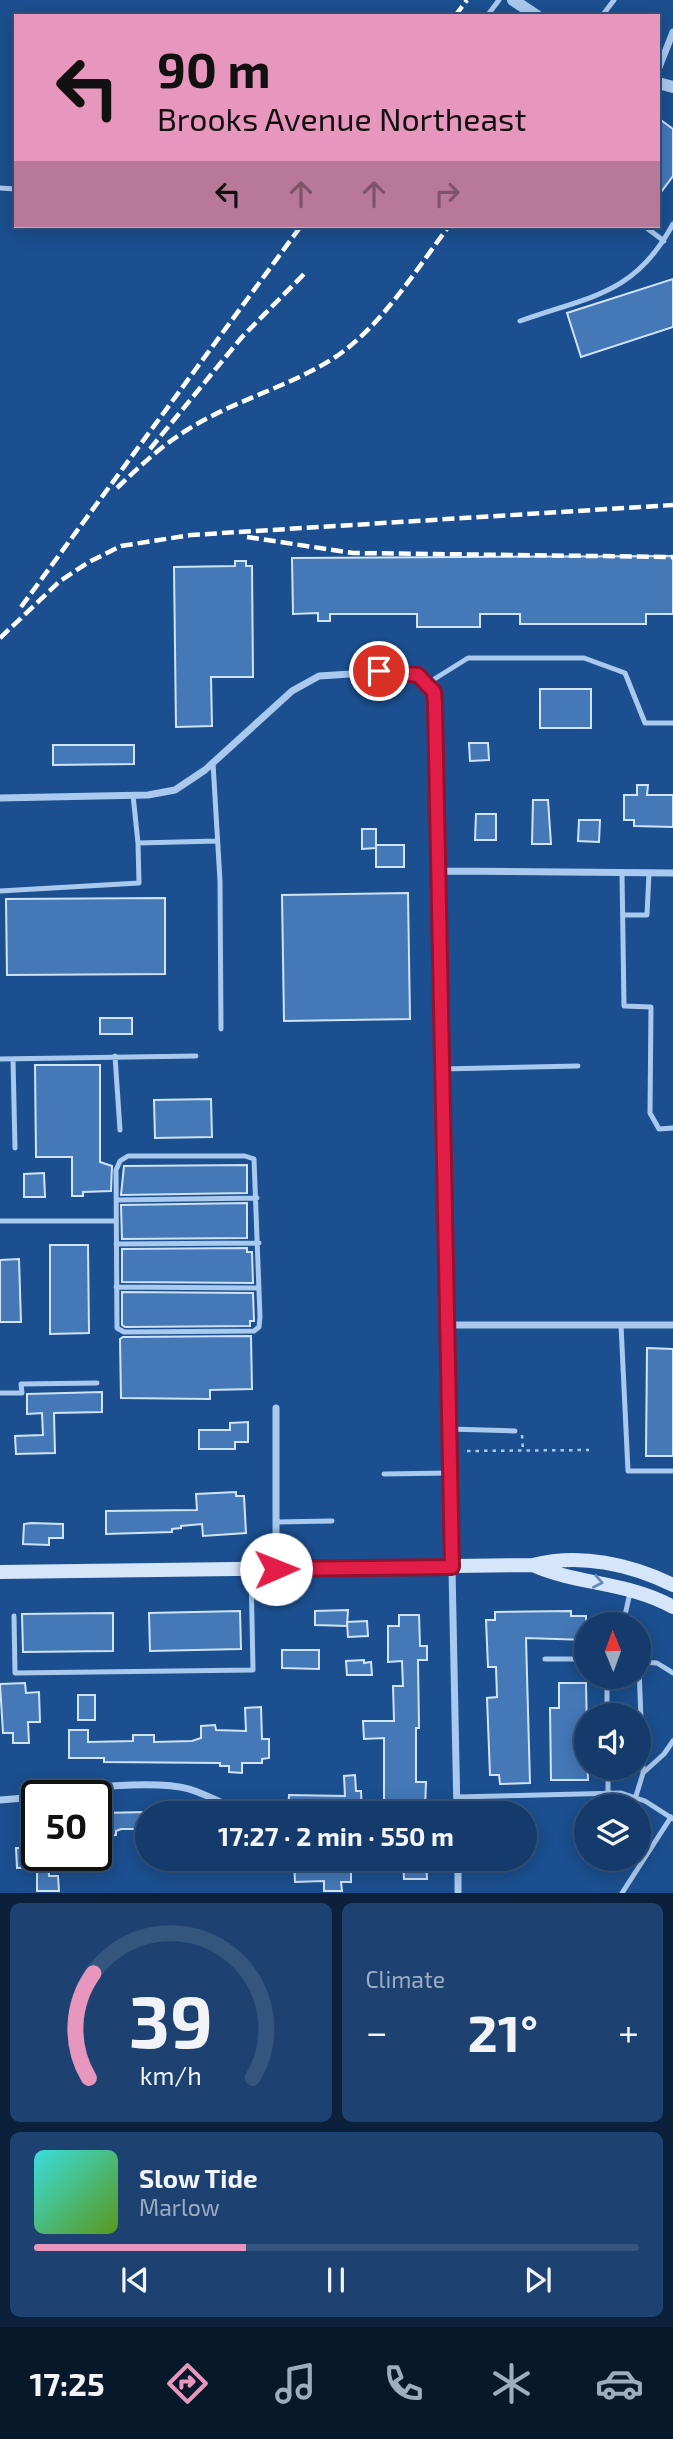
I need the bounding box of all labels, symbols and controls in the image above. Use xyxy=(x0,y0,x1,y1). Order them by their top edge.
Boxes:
text: 90 m xyxy=(157,39,271,98)
icon: left xyxy=(42,42,133,133)
text: Brooks Avenue Northeast xyxy=(157,99,526,137)
icon: left xyxy=(209,175,247,213)
icon: ahead xyxy=(282,175,320,213)
icon: ahead xyxy=(355,175,393,213)
icon: right xyxy=(428,175,466,213)
pin xyxy=(349,641,409,701)
icon: arrive xyxy=(360,652,398,690)
position arrow xyxy=(239,1532,313,1606)
one-way arrow xyxy=(592,1573,604,1588)
north arrow xyxy=(574,1612,651,1689)
map controls xyxy=(574,1612,651,1871)
button: sound xyxy=(574,1703,651,1780)
speed limit sign: 50 xyxy=(21,1780,112,1871)
button: layers xyxy=(574,1794,651,1871)
text: 17:27 · 2 min · 550 m xyxy=(218,1820,454,1851)
text: Climate xyxy=(366,1965,445,1993)
text: 39 xyxy=(129,1976,213,2064)
text: 21° xyxy=(468,2000,538,2062)
text: − xyxy=(366,2008,388,2054)
text: + xyxy=(618,2008,639,2054)
text: km/h xyxy=(140,2060,202,2090)
text: Slow Tide xyxy=(139,2162,258,2193)
text: Marlow xyxy=(139,2193,220,2221)
icon: previous xyxy=(116,2261,154,2299)
icon: pause xyxy=(317,2261,355,2299)
icon: next xyxy=(519,2261,557,2299)
icon: directions xyxy=(163,2359,212,2408)
icon: music xyxy=(271,2359,320,2408)
icon: phone xyxy=(379,2359,428,2408)
icon: climate xyxy=(487,2359,536,2408)
icon: car xyxy=(595,2359,644,2408)
text: 17:25 xyxy=(29,2364,105,2402)

